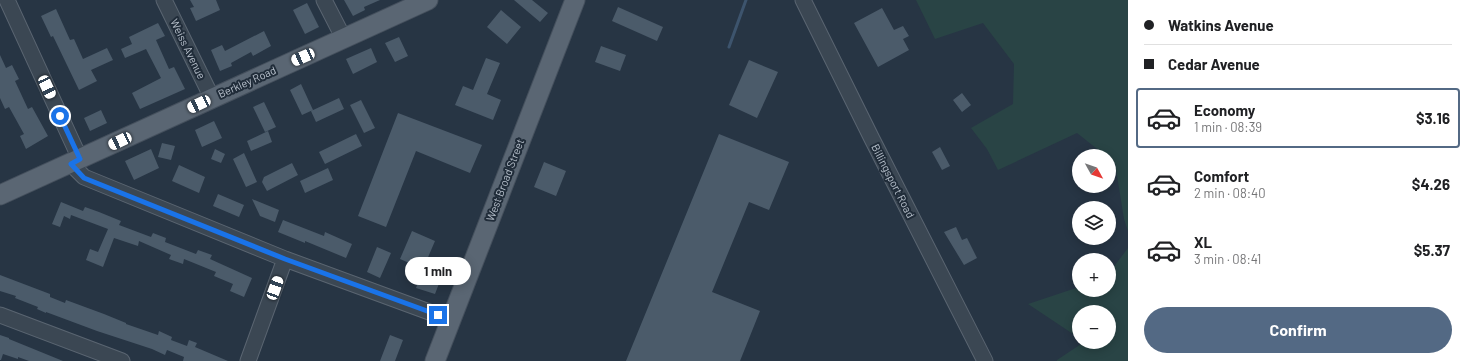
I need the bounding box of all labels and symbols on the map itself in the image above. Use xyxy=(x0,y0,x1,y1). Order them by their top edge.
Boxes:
street label: Weiss Avenue xyxy=(168,17,209,81)
car xyxy=(290,47,316,67)
street label: Berkley Road xyxy=(216,63,278,100)
car xyxy=(36,74,58,100)
car xyxy=(186,93,212,115)
route start xyxy=(51,107,69,125)
car xyxy=(107,130,133,152)
street label: West Broad Street xyxy=(483,137,526,223)
street label: Billingsport Road xyxy=(869,142,918,220)
north arrow xyxy=(1072,149,1116,193)
callout: 1 min xyxy=(405,257,471,285)
car xyxy=(265,275,285,301)
route end xyxy=(429,306,447,324)

